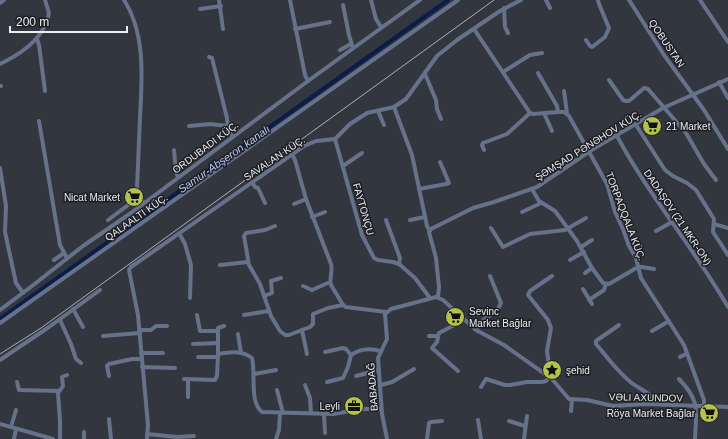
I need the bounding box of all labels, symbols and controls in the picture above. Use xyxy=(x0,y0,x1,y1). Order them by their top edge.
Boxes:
scale bar xyxy=(10,8,127,34)
text: 200 m xyxy=(16,15,49,29)
street label: QOBUSTAN xyxy=(647,17,687,69)
street label: ŞƏMŞAD PƏNƏHOV KÜÇ. xyxy=(533,108,643,183)
supermarket icon: 21 Market xyxy=(641,115,663,137)
street label: ORDUBADI KÜÇ. xyxy=(170,119,240,176)
place label: 21 Market xyxy=(666,121,711,132)
water label: Samur-Abşeron kanalı xyxy=(176,123,272,195)
street label: SAVALAN KÜÇ. xyxy=(242,134,307,183)
street label: DADAŞOV (21 MKR-ON) xyxy=(641,167,714,267)
street label: TORPAQQALA KÜÇ. xyxy=(604,170,648,262)
street label: FAYTONÇU xyxy=(351,182,376,236)
supermarket icon: Nicat Market xyxy=(123,186,145,208)
place label: Nicat Market xyxy=(64,192,120,203)
street label: QALAALTI KÜÇ. xyxy=(103,192,170,243)
supermarket icon: Sevinc Market Bağlar xyxy=(444,306,466,328)
place label: Sevinc Market Bağlar xyxy=(469,306,532,329)
place icon: şehid xyxy=(541,359,563,381)
street label: BABADAĞ xyxy=(364,362,380,412)
place label: şehid xyxy=(566,365,590,376)
street label: VƏLI AXUNDOV xyxy=(609,391,684,404)
office icon: Leyli xyxy=(343,395,365,417)
place label: Leyli xyxy=(319,401,340,412)
supermarket icon: Röya Market Bağlar xyxy=(698,402,720,424)
place label: Röya Market Bağlar xyxy=(607,408,696,419)

